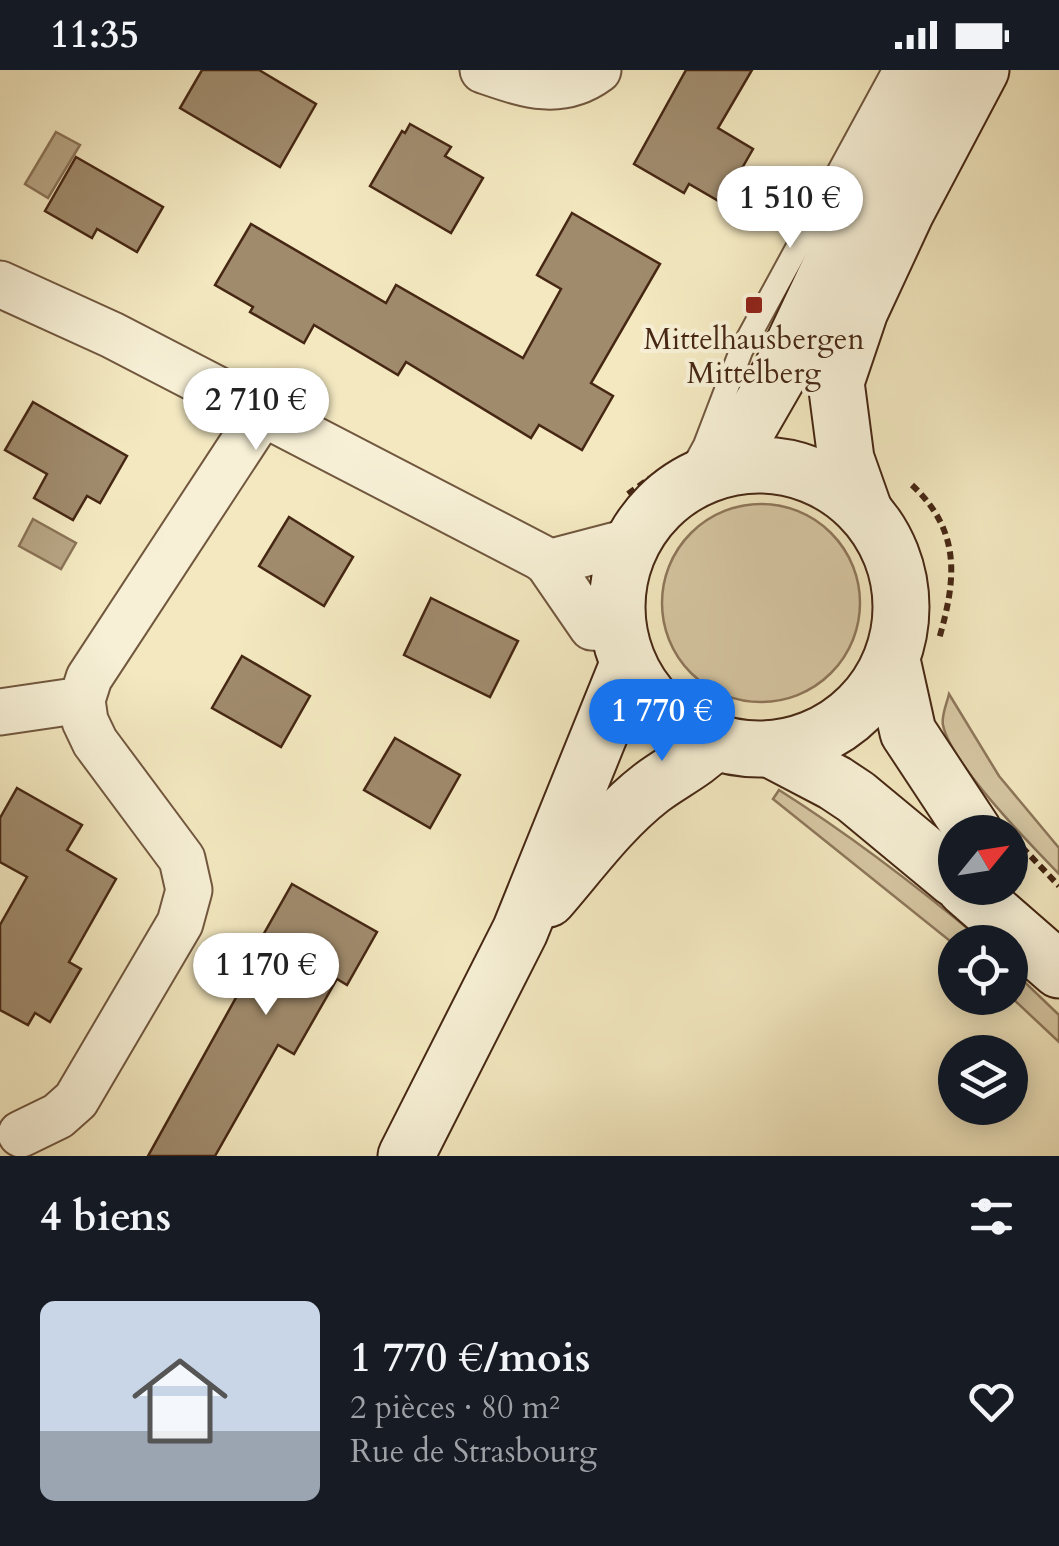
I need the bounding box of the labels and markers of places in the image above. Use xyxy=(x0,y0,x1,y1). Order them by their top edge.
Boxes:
pin: 1 510 € xyxy=(698,166,882,251)
marker: Mittelhausbergen Mittelberg xyxy=(743,294,765,316)
place label: Mittelhausbergen Mittelberg xyxy=(644,319,865,394)
pin: 2 710 € xyxy=(164,368,348,453)
pin: 1 770 € xyxy=(570,679,754,764)
pin: 1 170 € xyxy=(174,933,358,1018)

